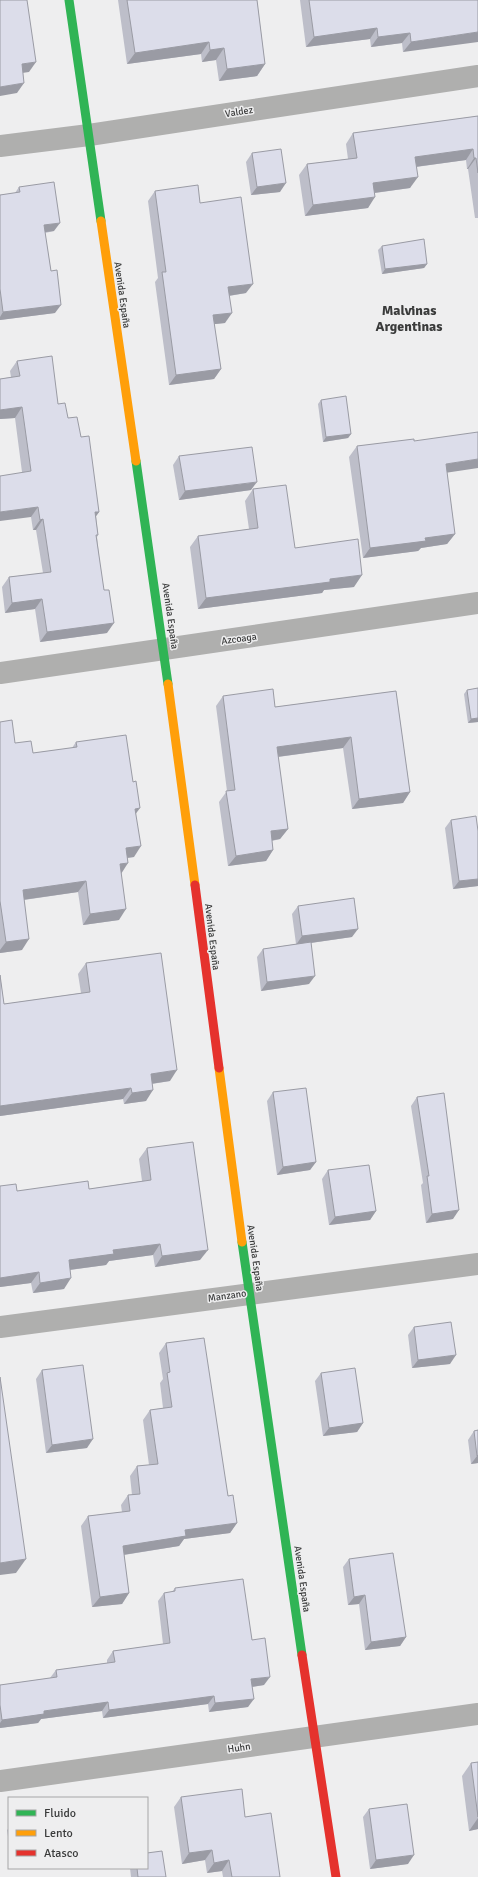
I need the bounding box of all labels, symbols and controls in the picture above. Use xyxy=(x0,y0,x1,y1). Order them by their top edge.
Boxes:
street label: Valdez xyxy=(224,104,254,120)
street label: Avenida España xyxy=(111,261,133,329)
district label: Malvinas Argentinas xyxy=(376,302,442,335)
street label: Avenida España xyxy=(159,582,181,650)
street label: Azcoaga xyxy=(220,631,258,647)
street label: Avenida España xyxy=(202,903,222,971)
street label: Avenida España xyxy=(244,1224,266,1292)
street label: Manzano xyxy=(207,1287,247,1305)
street label: Avenida España xyxy=(291,1545,313,1613)
street label: Huhn xyxy=(227,1740,251,1756)
legend xyxy=(8,1797,148,1869)
text: Fluido xyxy=(44,1806,76,1821)
text: Lento xyxy=(44,1826,73,1841)
text: Atasco xyxy=(44,1846,79,1861)

